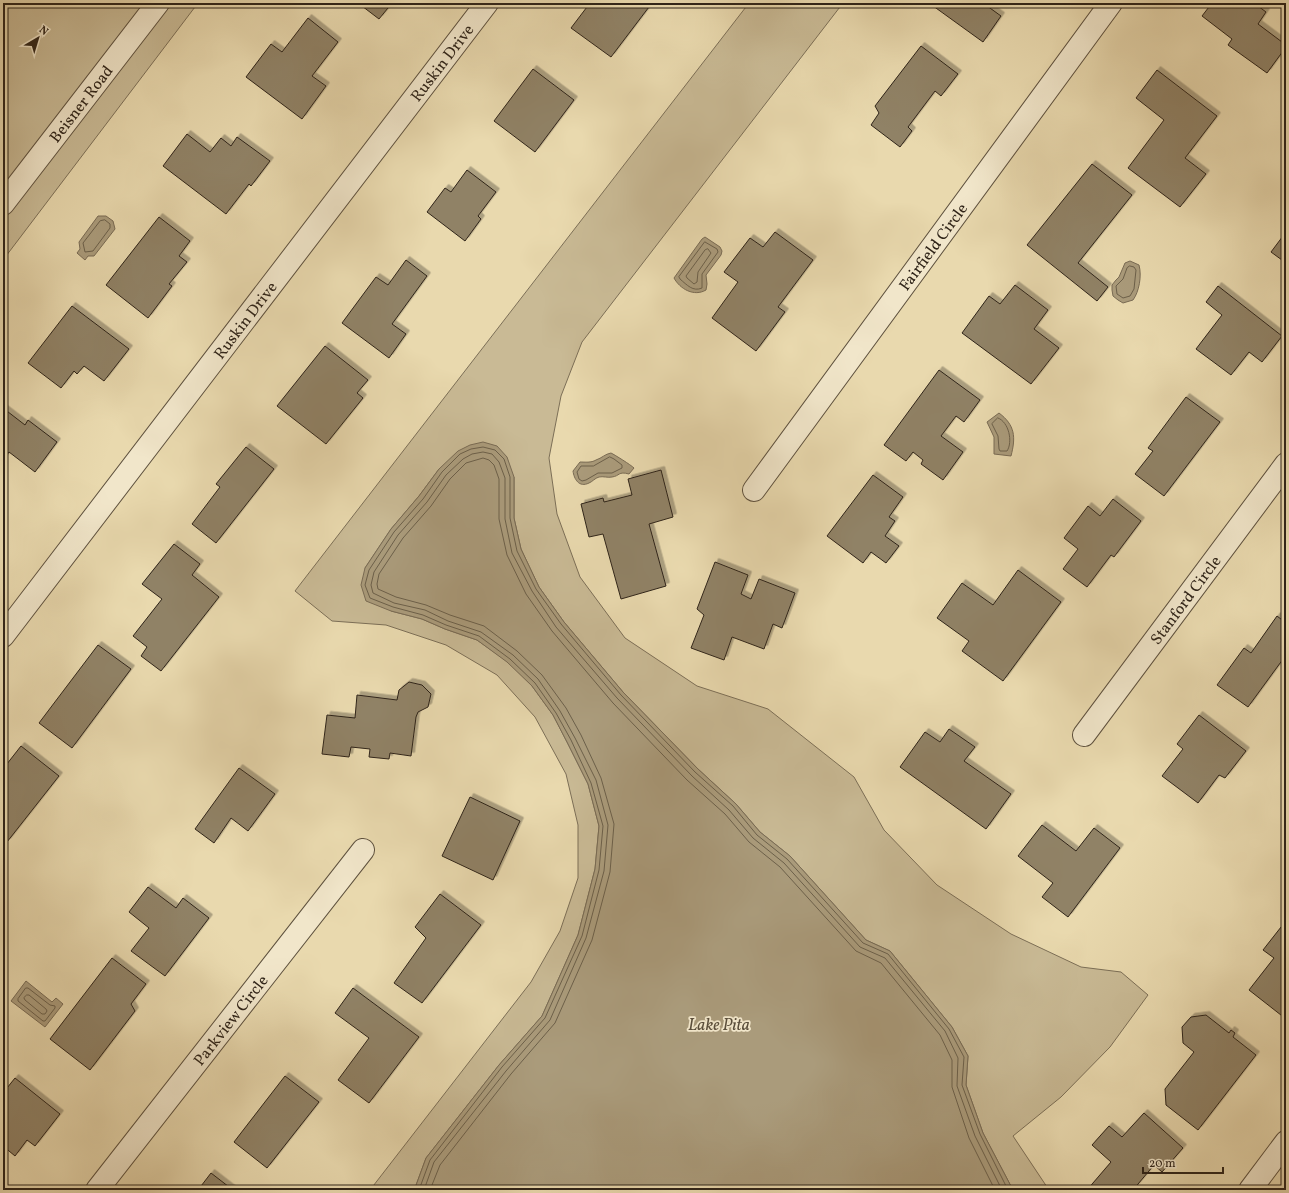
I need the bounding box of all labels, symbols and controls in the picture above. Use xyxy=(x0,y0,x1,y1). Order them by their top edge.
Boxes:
north arrow xyxy=(18,18,58,58)
street label: Ruskin Drive xyxy=(406,20,480,107)
text: N xyxy=(35,23,51,40)
street label: Beisner Road xyxy=(45,61,119,148)
street label: Fairfield Circle xyxy=(895,199,974,296)
street label: Ruskin Drive xyxy=(210,278,283,364)
street label: Stanford Circle xyxy=(1146,552,1227,650)
street label: Parkview Circle xyxy=(189,971,274,1071)
water label: Lake Pita xyxy=(688,1014,750,1037)
scale bar xyxy=(1143,1149,1223,1175)
text: 20 m xyxy=(1149,1156,1176,1172)

